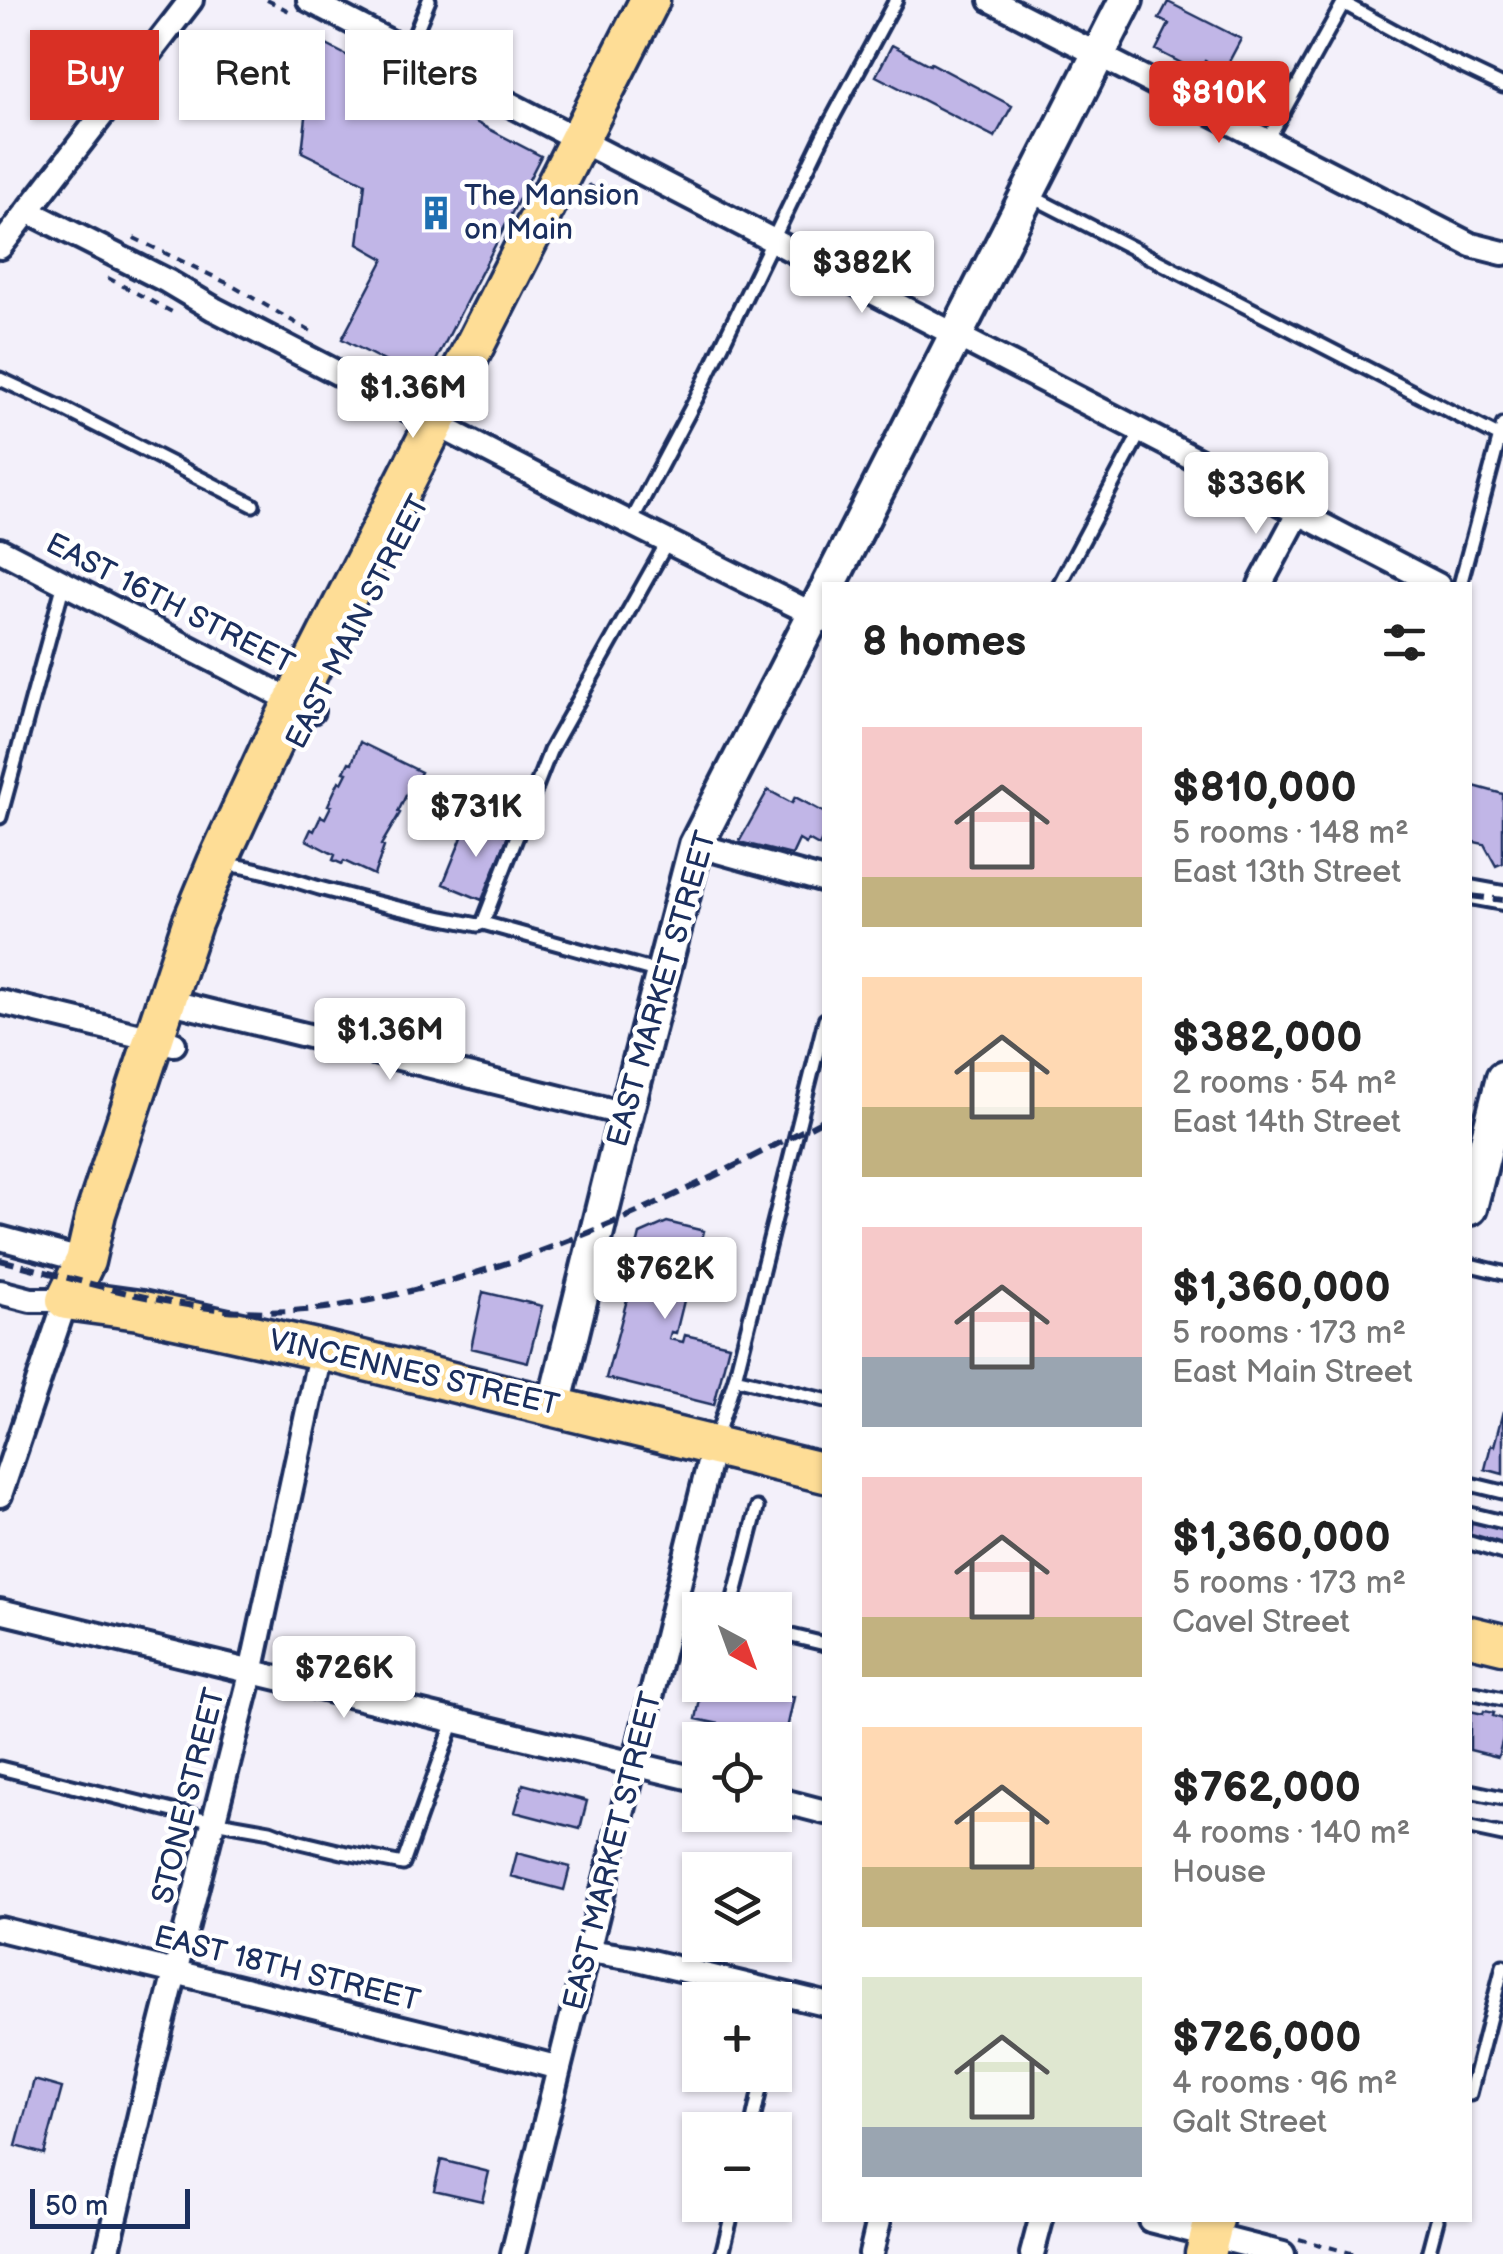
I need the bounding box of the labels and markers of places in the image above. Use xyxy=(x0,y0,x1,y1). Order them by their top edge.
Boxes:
pin: $810K xyxy=(1149,61,1289,146)
place label: The Mansion on Main xyxy=(464,178,639,248)
building icon: The Mansion on Main xyxy=(417,194,455,232)
pin: $382K xyxy=(792,231,932,316)
pin: $1.36M xyxy=(332,356,494,441)
pin: $336K xyxy=(1186,452,1326,537)
pin: $731K xyxy=(406,775,546,860)
pin: $1.36M xyxy=(309,998,471,1083)
pin: $762K xyxy=(595,1237,735,1322)
pin: $726K xyxy=(274,1636,414,1721)

